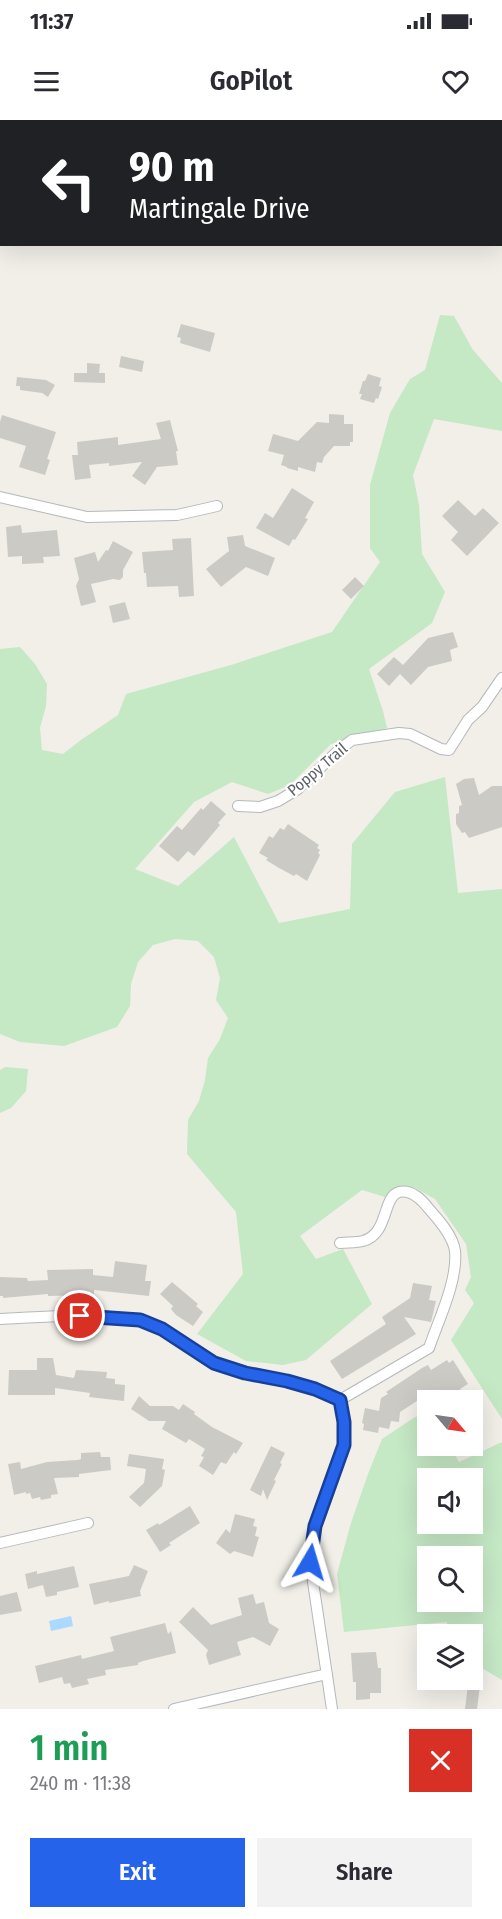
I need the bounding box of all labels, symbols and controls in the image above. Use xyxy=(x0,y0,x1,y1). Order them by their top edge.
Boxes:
text: 11:37 xyxy=(30,8,73,35)
icon: menu xyxy=(30,65,63,98)
text: GoPilot xyxy=(210,65,292,97)
icon: heart xyxy=(439,65,472,98)
text: 90 m xyxy=(129,142,214,192)
icon: left xyxy=(30,144,108,222)
text: Martingale Drive xyxy=(129,193,310,225)
street label: Poppy Trail xyxy=(284,739,351,800)
pin xyxy=(54,1290,105,1341)
icon: arrive xyxy=(63,1299,96,1332)
north arrow xyxy=(417,1390,483,1456)
map controls xyxy=(417,1390,483,1690)
button: sound xyxy=(417,1468,483,1534)
position arrow xyxy=(278,1530,342,1594)
button: search xyxy=(417,1546,483,1612)
button: layers xyxy=(417,1624,483,1690)
text: 1 min xyxy=(30,1726,108,1770)
button: close xyxy=(409,1729,472,1792)
text: 240 m · 11:38 xyxy=(30,1771,131,1795)
button: Exit xyxy=(30,1838,245,1907)
button: Share xyxy=(257,1838,472,1907)

